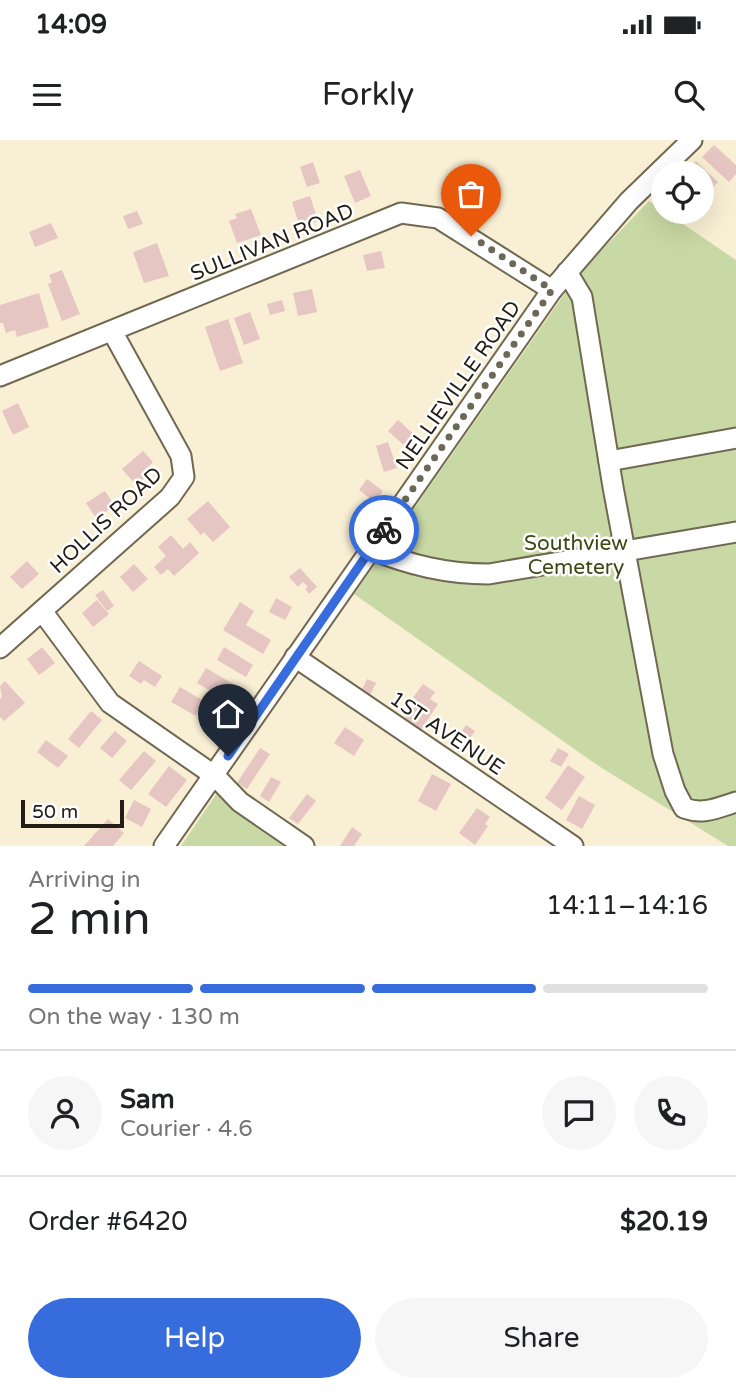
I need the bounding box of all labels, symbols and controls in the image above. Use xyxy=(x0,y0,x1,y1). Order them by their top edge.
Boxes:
text: 14:09 xyxy=(35,9,107,40)
icon: menu xyxy=(28,76,66,114)
text: Forkly xyxy=(322,76,414,114)
icon: search xyxy=(670,76,708,114)
map controls xyxy=(651,161,714,224)
button: locate xyxy=(651,161,714,224)
pin xyxy=(441,164,501,236)
icon: bag xyxy=(452,175,490,213)
street label: SULLIVAN ROAD xyxy=(187,198,357,287)
street label: NELLIEVILLE ROAD xyxy=(391,296,526,475)
street label: HOLLIS ROAD xyxy=(45,462,168,579)
courier xyxy=(349,495,419,565)
icon: bike xyxy=(365,511,403,549)
park label: Southview Cemetery xyxy=(524,531,628,580)
pin xyxy=(198,684,258,756)
street label: 1ST AVENUE xyxy=(385,686,509,781)
icon: home xyxy=(209,695,247,733)
scale bar xyxy=(21,797,124,829)
text: 50 m xyxy=(32,801,78,823)
text: Arriving in xyxy=(28,866,141,894)
text: 14:11–14:16 xyxy=(546,890,708,921)
text: 2 min xyxy=(28,892,151,947)
text: On the way · 130 m xyxy=(28,1003,240,1031)
button: person xyxy=(28,1076,102,1150)
button: chat xyxy=(542,1076,616,1150)
button: phone xyxy=(634,1076,708,1150)
text: Sam xyxy=(120,1084,175,1115)
text: Courier · 4.6 xyxy=(120,1115,253,1143)
text: Order #6420 xyxy=(28,1206,188,1237)
text: $20.19 xyxy=(620,1206,708,1237)
button: Help xyxy=(28,1298,361,1378)
button: Share xyxy=(375,1298,708,1378)

